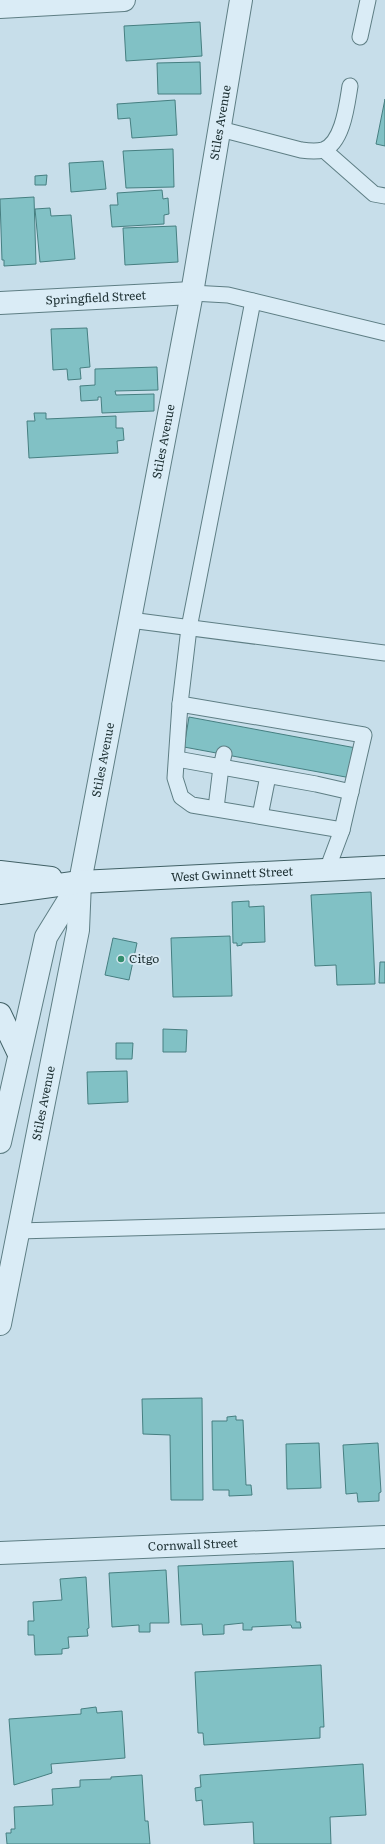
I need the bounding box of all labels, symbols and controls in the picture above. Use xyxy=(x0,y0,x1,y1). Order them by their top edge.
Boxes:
street label: Stiles Avenue xyxy=(204,84,235,161)
street label: Springfield Street xyxy=(45,285,147,309)
street label: Stiles Avenue xyxy=(147,402,179,480)
street label: Stiles Avenue xyxy=(86,721,118,799)
street label: West Gwinnett Street xyxy=(170,862,294,886)
place label: Citgo xyxy=(129,949,159,967)
marker: Citgo xyxy=(116,954,126,964)
street label: Stiles Avenue xyxy=(27,1064,59,1142)
street label: Cornwall Street xyxy=(147,1533,238,1555)

